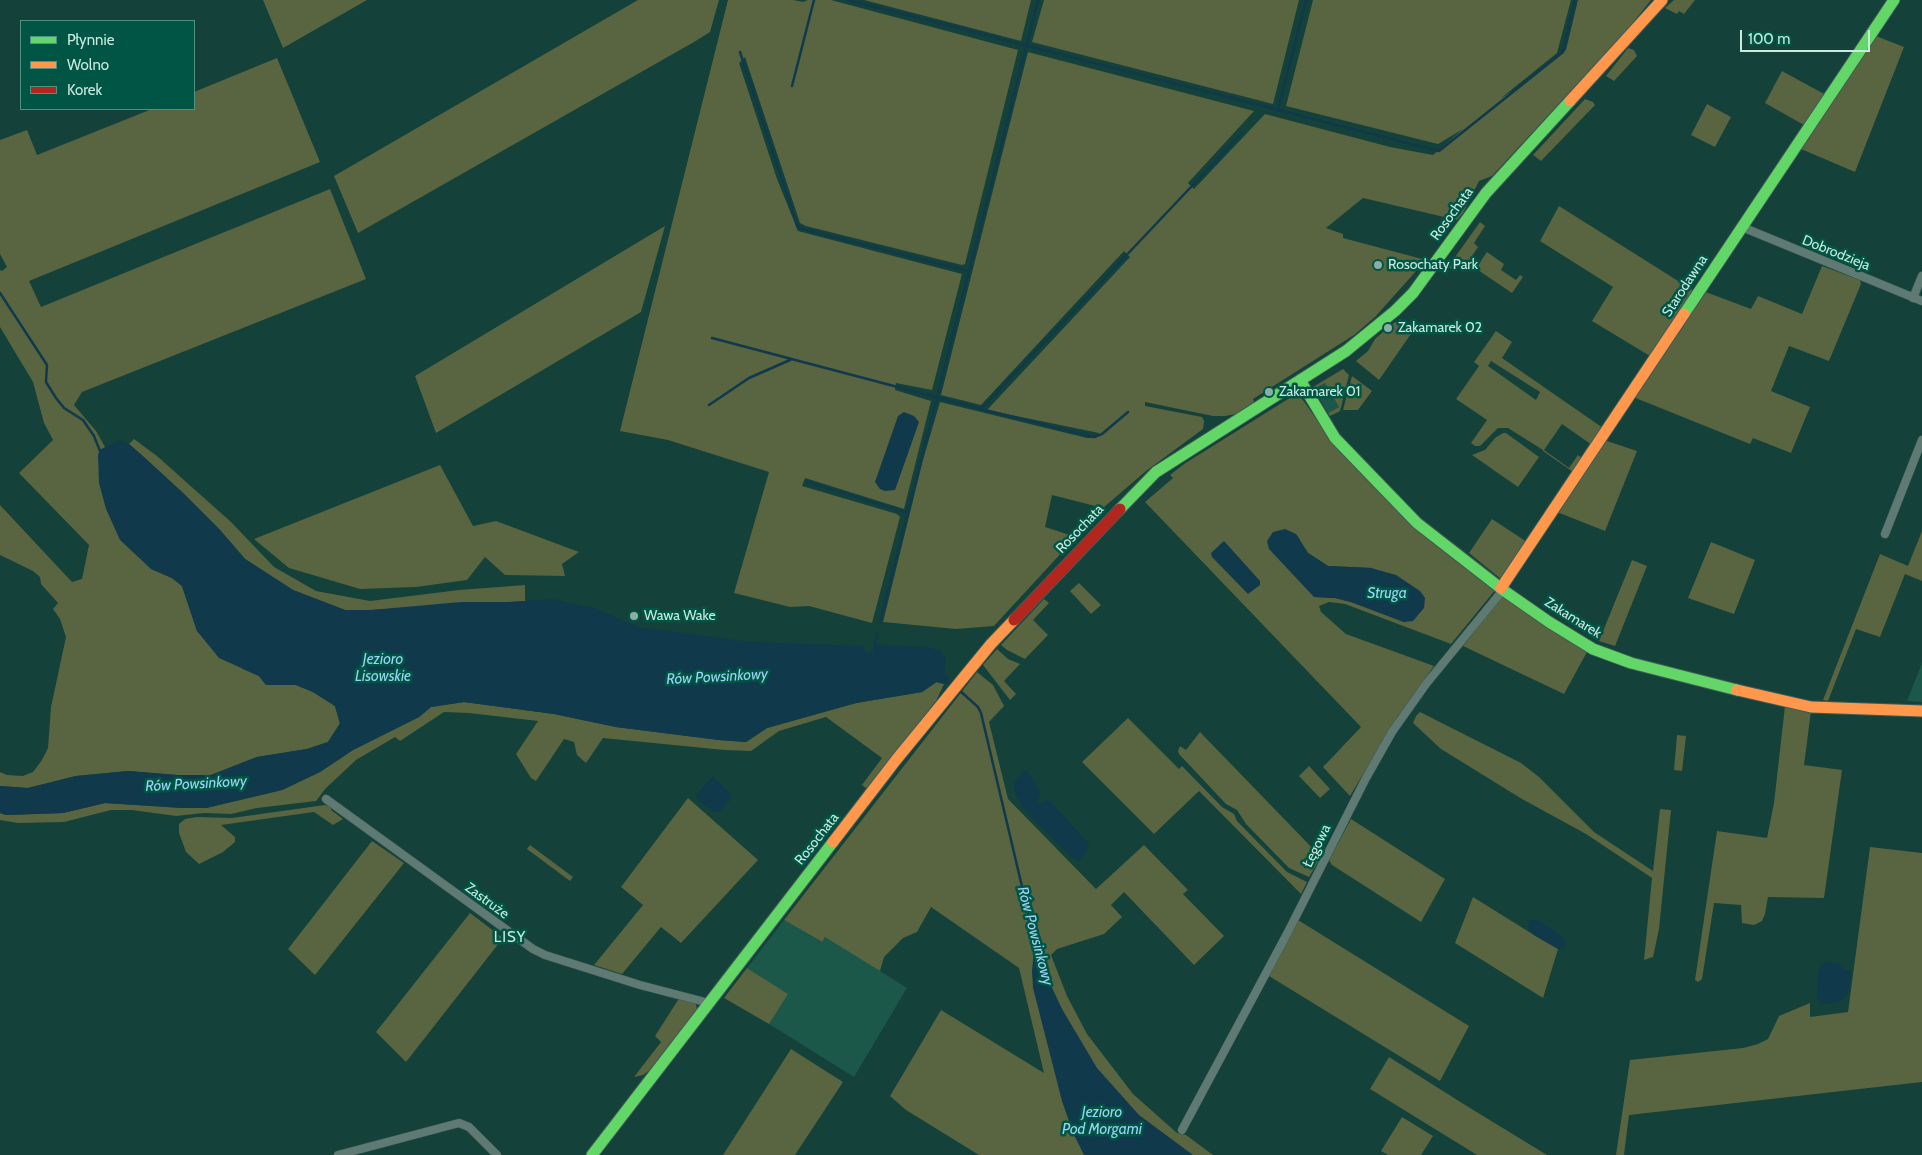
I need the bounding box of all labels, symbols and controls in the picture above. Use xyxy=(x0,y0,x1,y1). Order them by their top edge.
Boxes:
legend xyxy=(20,20,195,110)
scale bar xyxy=(1742,20,1872,52)
text: 100 m xyxy=(1748,30,1790,48)
text: Płynnie xyxy=(67,31,114,49)
text: Wolno xyxy=(67,56,109,74)
text: Korek xyxy=(67,81,102,99)
street label: Rosochata xyxy=(1427,184,1477,244)
street label: Dobrodzieja xyxy=(1800,232,1872,274)
street label: Starodawna xyxy=(1659,252,1711,320)
place label: Rosochaty Park xyxy=(1388,257,1478,273)
marker: Rosochaty Park xyxy=(1372,259,1384,271)
place label: Zakamarek 02 xyxy=(1398,320,1482,336)
marker: Zakamarek 02 xyxy=(1382,322,1394,334)
place label: Zakamarek 01 xyxy=(1279,384,1360,400)
marker: Zakamarek 01 xyxy=(1263,386,1275,398)
street label: Rosochata xyxy=(1053,501,1107,557)
water label: Struga xyxy=(1367,585,1407,603)
street label: Zakamarek xyxy=(1541,594,1605,642)
place label: Wawa Wake xyxy=(644,608,716,624)
marker: Wawa Wake xyxy=(628,610,640,622)
water label: Jezioro Lisowskie xyxy=(355,651,411,686)
water label: Rów Powsinkowy xyxy=(666,665,768,689)
water label: Rów Powsinkowy xyxy=(145,772,247,796)
street label: Rosochata xyxy=(792,810,842,868)
street label: Łęgowa xyxy=(1299,822,1335,870)
street label: Zastruże xyxy=(462,879,512,923)
water label: Rów Powsinkowy xyxy=(1013,885,1057,987)
district label: LISY xyxy=(493,929,527,947)
water label: Jezioro Pod Morgami xyxy=(1062,1104,1142,1139)

